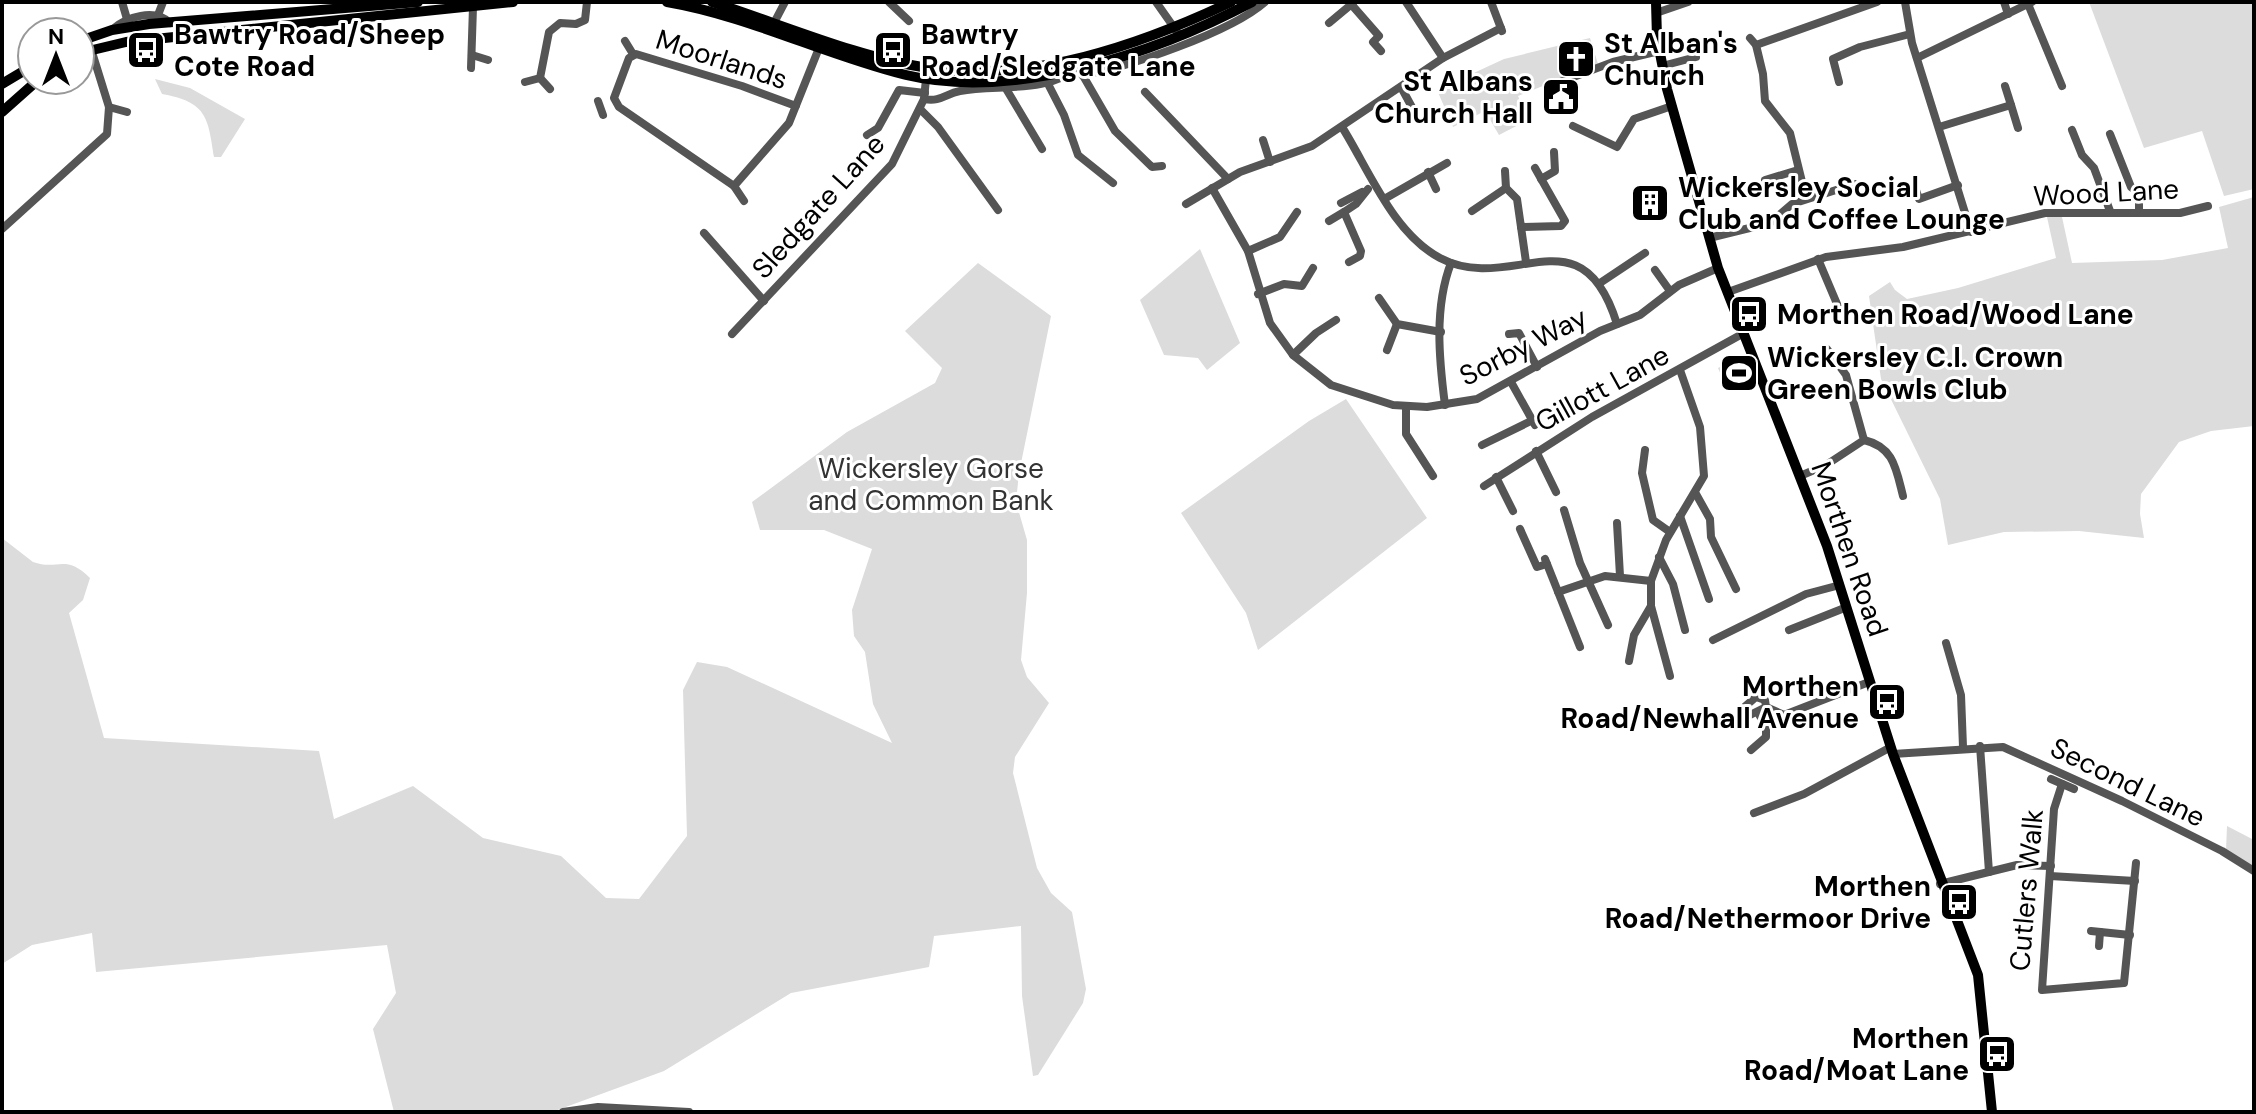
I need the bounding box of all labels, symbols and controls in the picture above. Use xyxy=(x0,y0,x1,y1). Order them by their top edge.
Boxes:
north arrow xyxy=(16,16,96,96)
place label: Bawtry Road/Sheep Cote Road xyxy=(174,16,445,85)
place label: Bawtry Road/Sledgate Lane xyxy=(921,16,1196,85)
street label: Moorlands xyxy=(651,21,792,98)
text: N xyxy=(48,22,64,51)
place label: St Alban's Church xyxy=(1604,25,1738,94)
bus stop icon: Bawtry Road/Sheep Cote Road xyxy=(125,29,167,71)
bus stop icon: Bawtry Road/Sledgate Lane xyxy=(872,29,914,71)
church icon: St Alban's Church xyxy=(1555,38,1597,80)
place label: St Albans Church Hall xyxy=(1374,63,1533,132)
public building icon: St Albans Church Hall xyxy=(1540,76,1582,118)
street label: Sledgate Lane xyxy=(744,126,893,286)
place label: Wickersley Social Club and Coffee Lounge xyxy=(1678,169,2005,238)
street label: Wood Lane xyxy=(2032,170,2180,215)
building icon: Wickersley Social Club and Coffee Lounge xyxy=(1629,182,1671,224)
bus stop icon: Morthen Road/Wood Lane xyxy=(1728,293,1770,335)
place label: Morthen Road/Wood Lane xyxy=(1777,296,2134,333)
street label: Sorby Way xyxy=(1453,298,1593,394)
street label: Gillott Lane xyxy=(1529,336,1676,440)
place label: Wickersley C.I. Crown Green Bowls Club xyxy=(1767,339,2063,408)
sports icon: Wickersley C.I. Crown Green Bowls Club xyxy=(1718,352,1760,394)
park label: Wickersley Gorse and Common Bank xyxy=(808,450,1054,519)
street label: Morthen Road xyxy=(1802,457,1897,641)
place label: Morthen Road/Newhall Avenue xyxy=(1560,668,1859,737)
bus stop icon: Morthen Road/Newhall Avenue xyxy=(1866,681,1908,723)
street label: Second Lane xyxy=(2044,729,2211,836)
street label: Cutlers Walk xyxy=(2001,808,2052,973)
place label: Morthen Road/Nethermoor Drive xyxy=(1605,868,1931,937)
bus stop icon: Morthen Road/Nethermoor Drive xyxy=(1938,881,1980,923)
place label: Morthen Road/Moat Lane xyxy=(1744,1020,1969,1089)
bus stop icon: Morthen Road/Moat Lane xyxy=(1976,1033,2018,1075)

